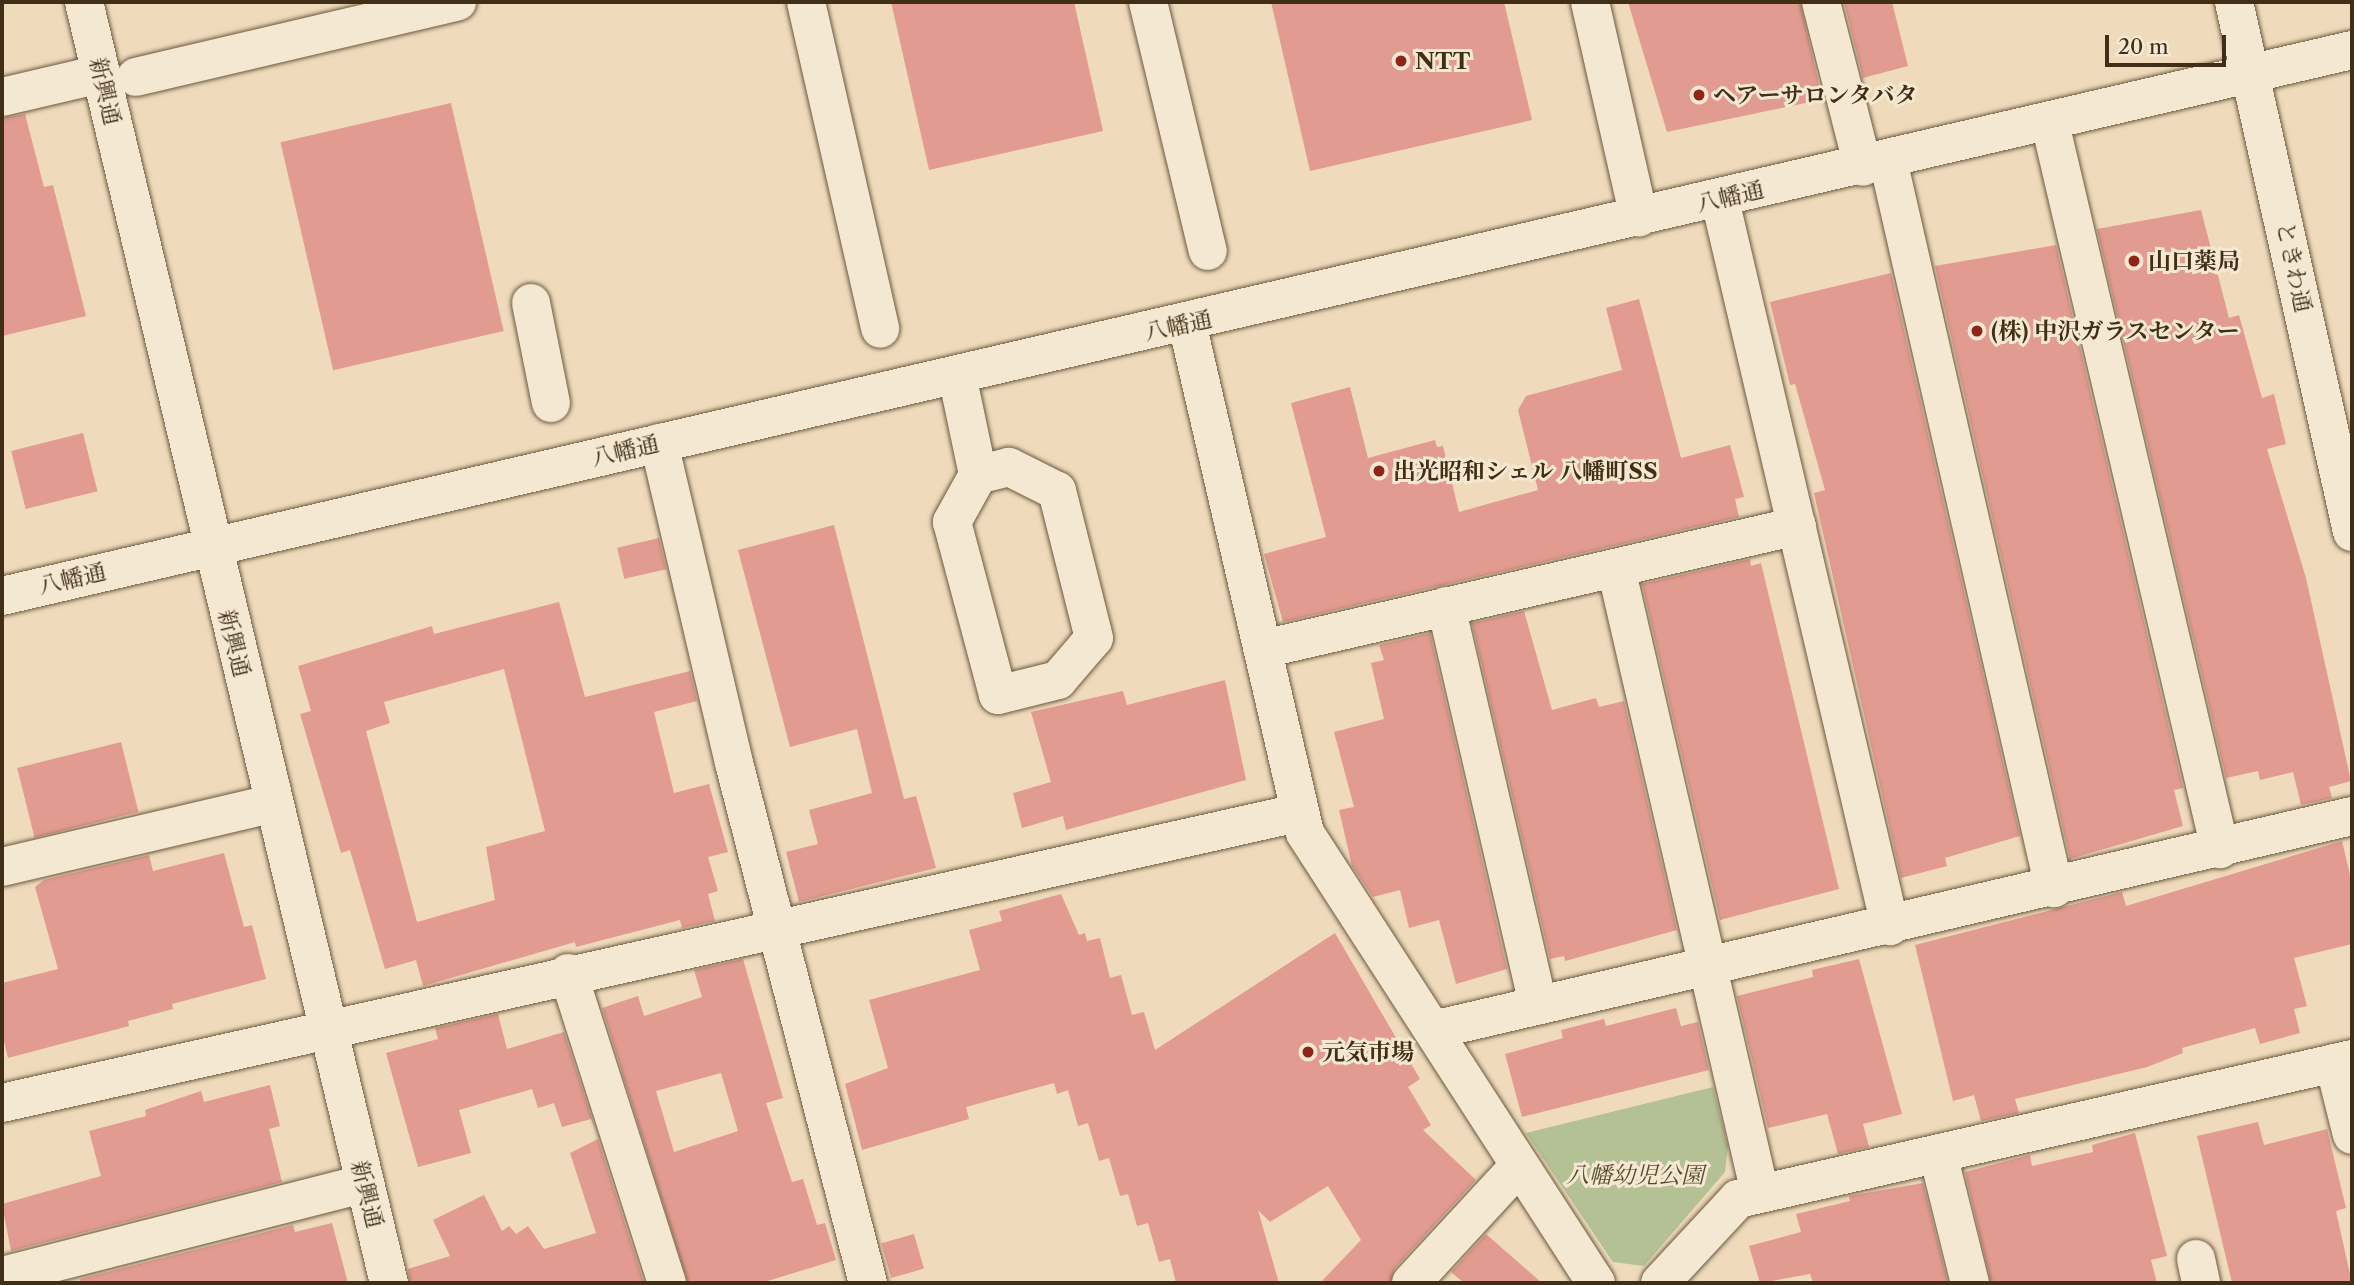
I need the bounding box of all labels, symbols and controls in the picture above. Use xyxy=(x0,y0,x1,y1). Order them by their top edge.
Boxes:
scale bar xyxy=(2109,21,2230,65)
text: 20 m xyxy=(2118,34,2169,59)
place label: NTT xyxy=(1415,47,1470,75)
marker: NTT xyxy=(1393,53,1409,69)
street label: 新興通 xyxy=(84,54,126,128)
place label: ヘアーサロンタバタ xyxy=(1713,81,1919,109)
marker: ヘアーサロンタバタ xyxy=(1691,87,1707,103)
street label: 八幡通 xyxy=(1693,176,1767,218)
street label: ときわ通 xyxy=(2271,219,2317,315)
place label: 山口薬局 xyxy=(2148,247,2240,275)
marker: 山口薬局 xyxy=(2126,253,2142,269)
street label: 八幡通 xyxy=(1141,305,1215,347)
place label: (株) 中沢ガラスセンター xyxy=(1991,317,2241,345)
marker: (株) 中沢ガラスセンター xyxy=(1969,323,1985,339)
street label: 八幡通 xyxy=(588,430,662,472)
place label: 出光昭和シェル 八幡町SS xyxy=(1393,457,1658,485)
marker: 出光昭和シェル 八幡町SS xyxy=(1371,463,1387,479)
street label: 八幡通 xyxy=(35,558,109,600)
street label: 新興通 xyxy=(212,606,256,680)
place label: 元気市場 xyxy=(1322,1038,1414,1066)
marker: 元気市場 xyxy=(1300,1044,1316,1060)
street label: 新興通 xyxy=(345,1157,389,1231)
park label: 八幡幼児公園 xyxy=(1566,1161,1704,1189)

